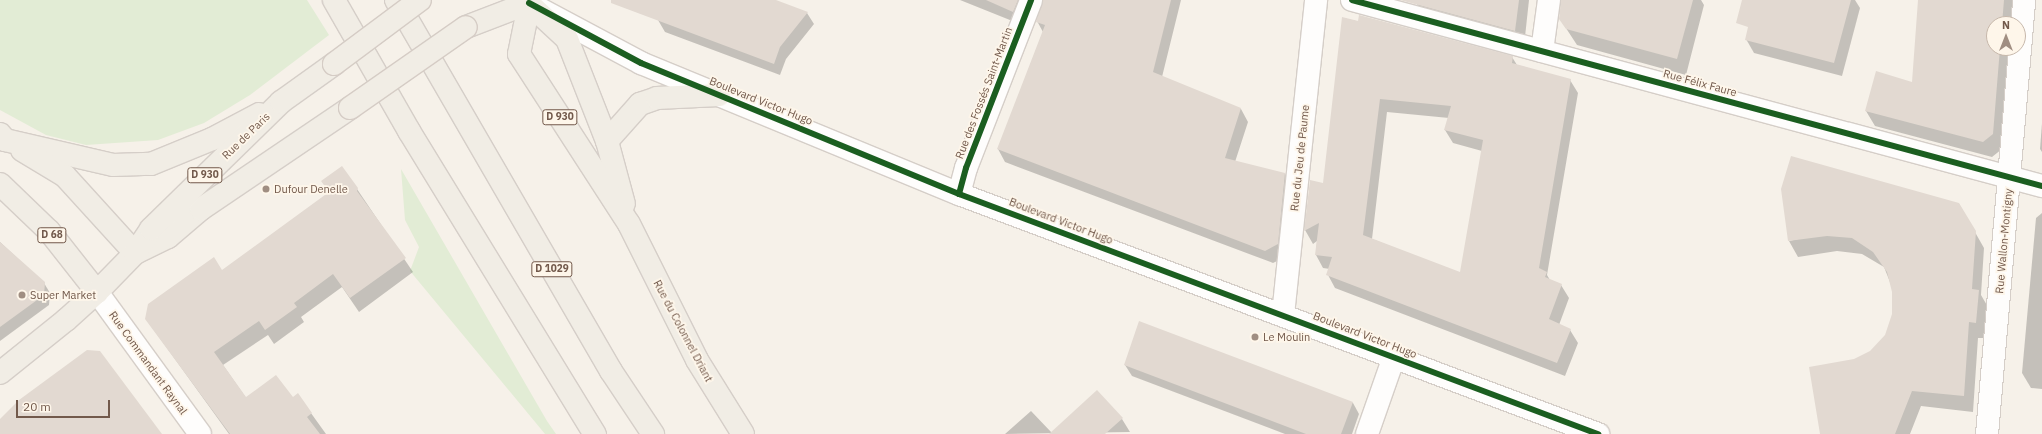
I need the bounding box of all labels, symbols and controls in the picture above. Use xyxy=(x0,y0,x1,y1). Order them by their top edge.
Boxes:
north arrow xyxy=(1986,16,2026,56)
text: N xyxy=(2002,18,2010,32)
street label: Rue des Fossés Saint-Martin xyxy=(953,25,1015,161)
street label: Rue Félix Faure xyxy=(1662,67,1738,99)
street label: Boulevard Victor Hugo xyxy=(707,74,815,128)
street label: Rue du Jeu de Paume xyxy=(1288,104,1312,212)
road number: D 930 xyxy=(542,109,578,125)
street label: Rue de Paris xyxy=(219,110,273,162)
road number: D 930 xyxy=(187,167,223,183)
place label: Dufour Denelle xyxy=(274,182,348,196)
marker: Dufour Denelle xyxy=(261,184,271,194)
street label: Rue Wallon-Montigny xyxy=(1993,188,2015,294)
street label: Boulevard Victor Hugo xyxy=(1007,195,1115,247)
road number: D 68 xyxy=(37,227,67,243)
road number: D 1029 xyxy=(531,261,573,277)
street label: Rue du Colonnel Driant xyxy=(651,278,715,384)
place label: Super Market xyxy=(30,288,96,302)
marker: Super Market xyxy=(17,290,27,300)
street label: Rue Commandant Raynal xyxy=(106,309,190,417)
street label: Boulevard Victor Hugo xyxy=(1311,309,1419,361)
place label: Le Moulin xyxy=(1263,330,1310,344)
marker: Le Moulin xyxy=(1250,332,1260,342)
scale bar xyxy=(18,392,112,418)
text: 20 m xyxy=(23,399,51,414)

